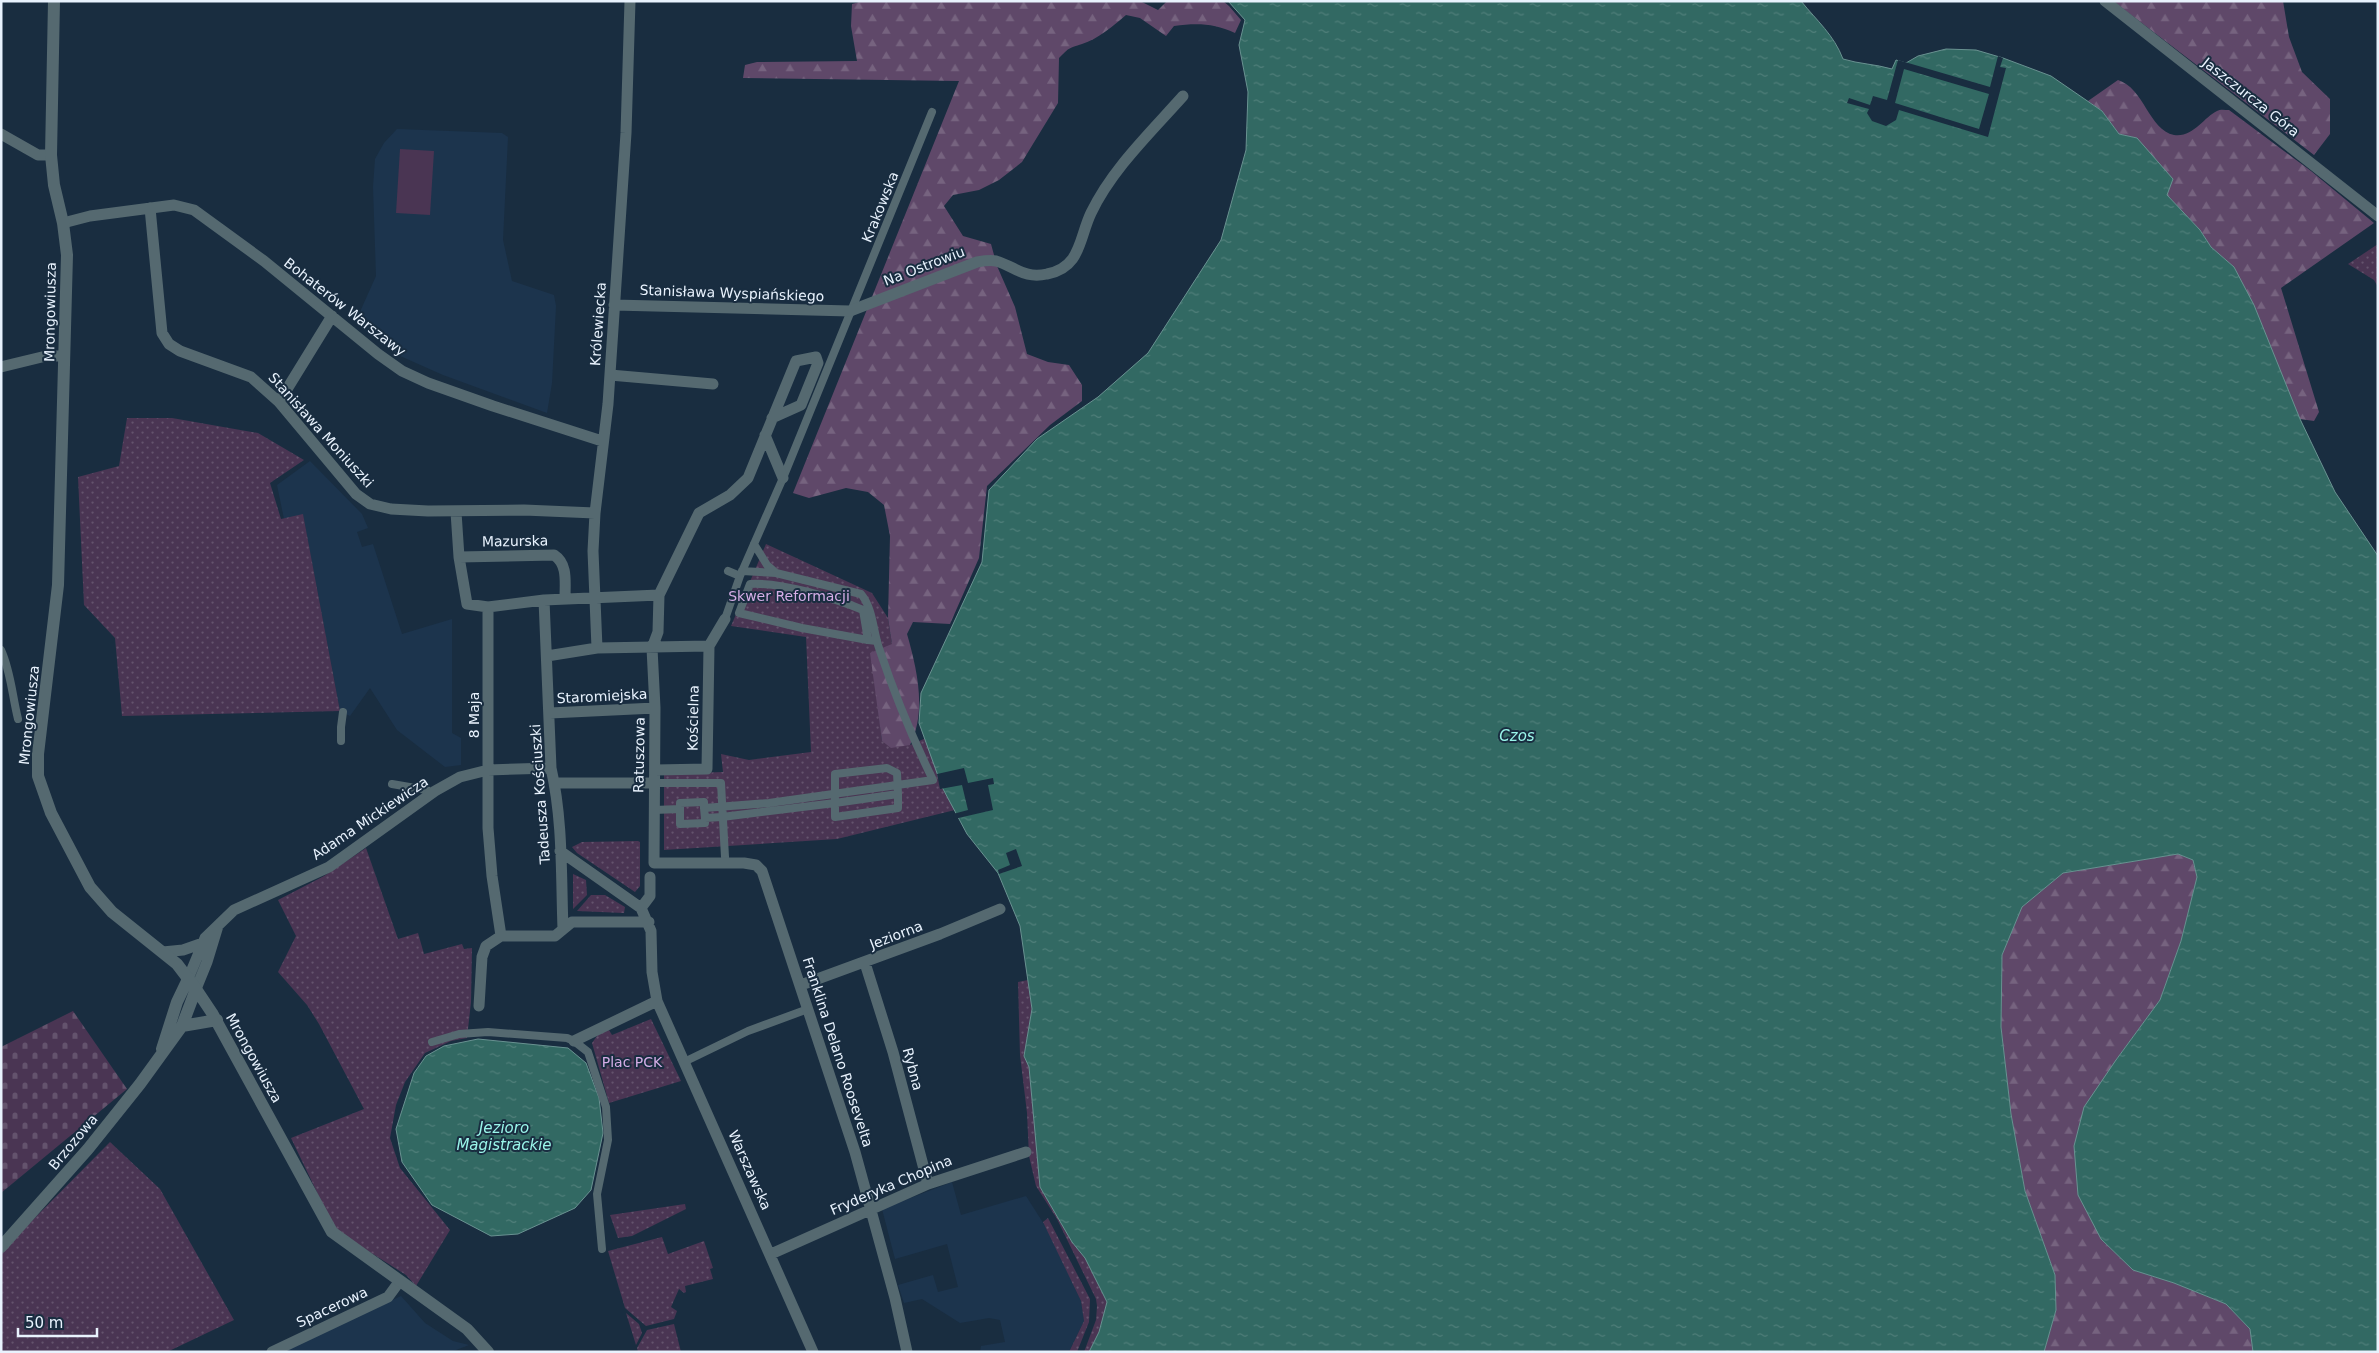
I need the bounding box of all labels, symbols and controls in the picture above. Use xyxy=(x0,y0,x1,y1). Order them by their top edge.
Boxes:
street label: Jaszczurcza Góra xyxy=(2199,54,2303,140)
street label: Krakowska xyxy=(859,169,901,245)
street label: Na Ostrowiu xyxy=(881,243,967,289)
street label: Bohaterów Warszawy xyxy=(281,255,409,359)
street label: Mrongowiusza xyxy=(41,262,59,362)
street label: Królewiecka xyxy=(587,282,609,366)
street label: Stanisława Wyspiańskiego xyxy=(639,282,825,304)
street label: Stanisława Moniuszki xyxy=(265,369,377,491)
street label: Mazurska xyxy=(482,532,548,550)
park label: Skwer Reformacji xyxy=(728,588,850,604)
street label: Mrongowiusza xyxy=(16,665,42,765)
street label: Kościelna xyxy=(684,685,702,751)
street label: Staromiejska xyxy=(556,686,648,706)
street label: 8 Maja xyxy=(466,692,482,738)
street label: Ratuszowa xyxy=(630,717,648,793)
street label: Tadeusza Kościuszki xyxy=(527,723,553,866)
water label: Czos xyxy=(1499,727,1535,745)
street label: Adama Mickiewicza xyxy=(309,773,431,863)
street label: Jeziorna xyxy=(866,918,925,953)
street label: Franklina Delano Roosevelta xyxy=(800,955,876,1149)
street label: Mrongowiusza xyxy=(223,1010,285,1106)
street label: Rybna xyxy=(900,1046,926,1092)
park label: Plac PCK xyxy=(602,1054,663,1070)
street label: Brzozowa xyxy=(45,1111,101,1173)
water label: Jezioro Magistrackie xyxy=(456,1119,552,1154)
street label: Warszawska xyxy=(725,1128,775,1212)
street label: Fryderyka Chopina xyxy=(828,1152,954,1218)
street label: Spacerowa xyxy=(294,1284,370,1330)
scale bar xyxy=(18,1306,96,1338)
text: 50 m xyxy=(25,1314,63,1332)

